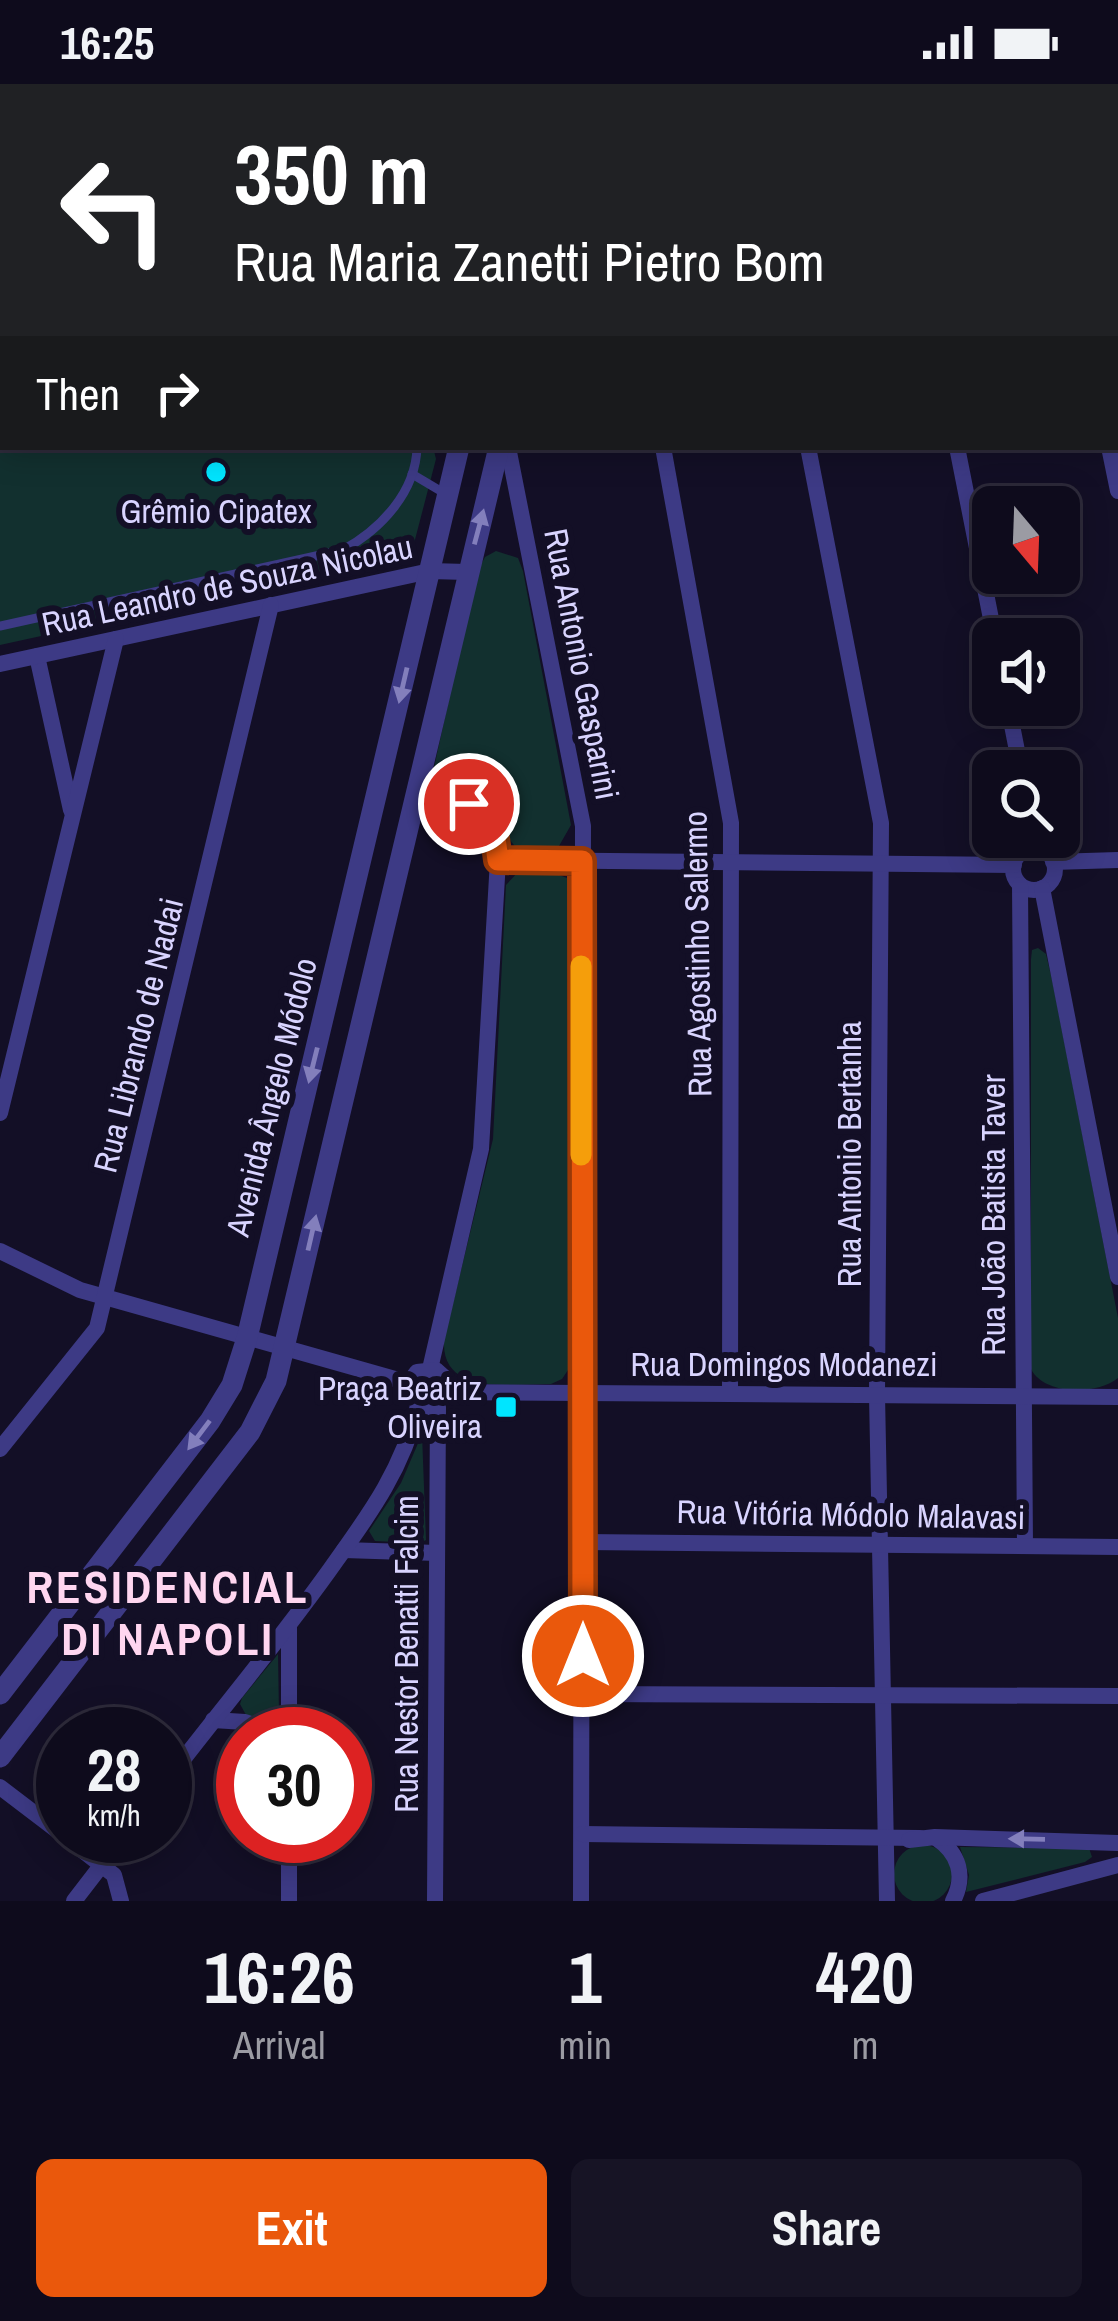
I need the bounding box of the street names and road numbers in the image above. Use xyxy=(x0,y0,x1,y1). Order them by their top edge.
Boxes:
street label: Rua Leandro de Souza Nicolau xyxy=(38,524,416,646)
street label: Rua Antonio Gasparini xyxy=(534,525,630,803)
street label: Rua Agostinho Salermo xyxy=(673,811,721,1097)
street label: Rua Librando de Nadai xyxy=(83,893,193,1177)
street label: Avenida Ângelo Módolo xyxy=(215,953,327,1242)
street label: Rua Antonio Bertanha xyxy=(827,1021,871,1287)
street label: Rua João Batista Taver xyxy=(971,1074,1015,1356)
street label: Rua Domingos Modanezi xyxy=(631,1342,937,1386)
street label: Rua Vitória Módolo Malavasi xyxy=(676,1489,1026,1539)
street label: Rua Nestor Benatti Falcim xyxy=(384,1495,428,1813)

